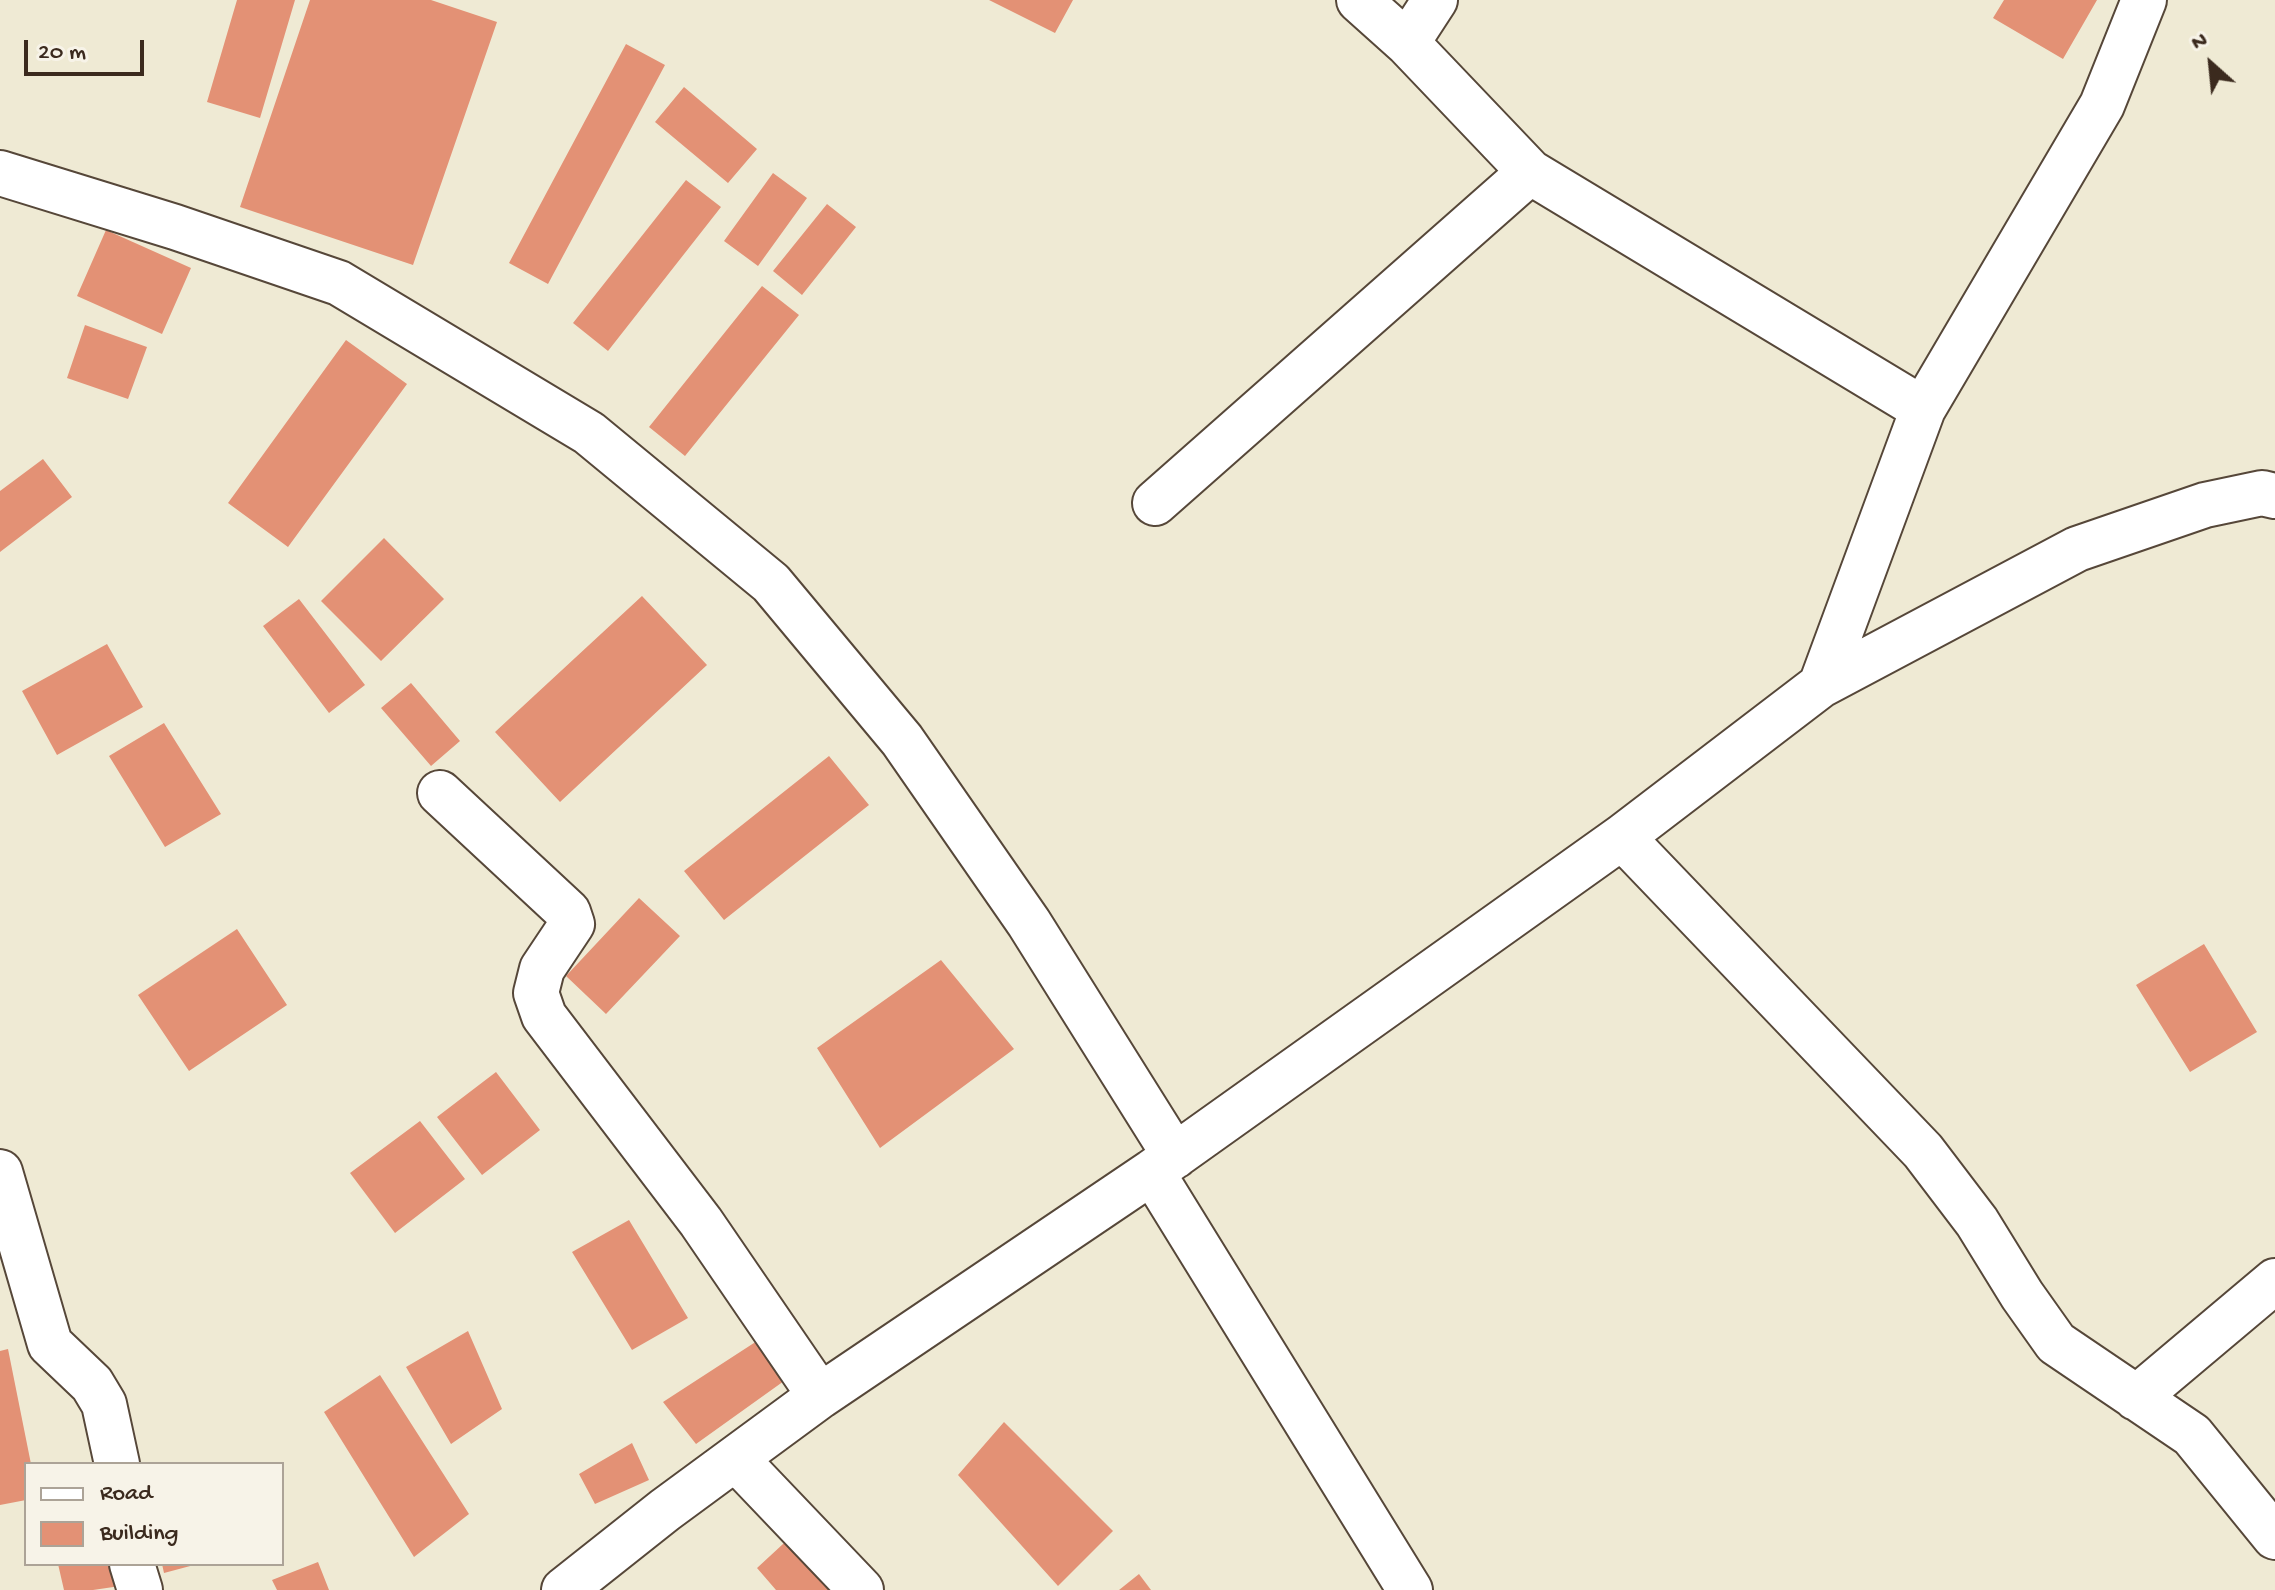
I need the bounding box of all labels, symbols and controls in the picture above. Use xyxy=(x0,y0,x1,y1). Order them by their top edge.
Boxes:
scale bar xyxy=(28,24,148,74)
north arrow xyxy=(2171,24,2251,104)
text: N xyxy=(2188,28,2212,57)
text: 20 m xyxy=(38,39,86,68)
legend xyxy=(24,1462,284,1566)
text: Road xyxy=(100,1480,152,1509)
text: Building xyxy=(100,1520,178,1549)

